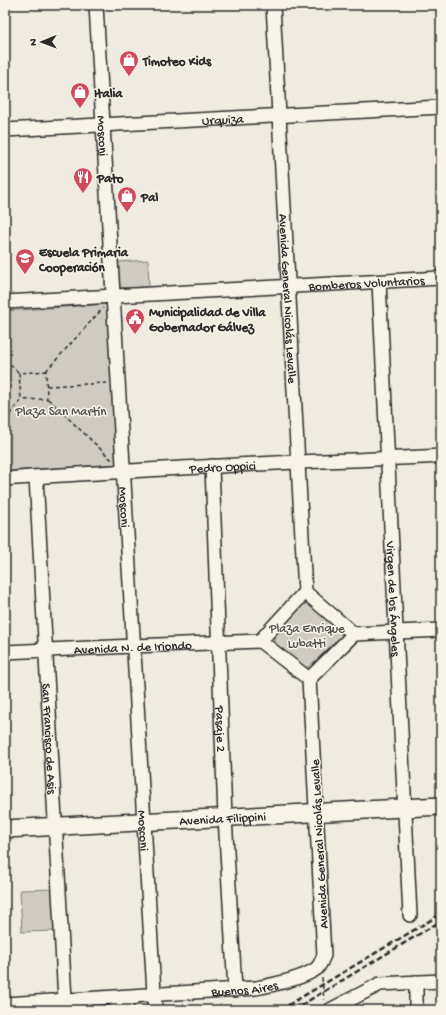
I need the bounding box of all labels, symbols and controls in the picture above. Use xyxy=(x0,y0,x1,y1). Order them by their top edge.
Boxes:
north arrow xyxy=(22,22,62,62)
text: N xyxy=(28,38,40,46)
shop icon: Timoteo Kids xyxy=(118,49,140,77)
place label: Timoteo Kids xyxy=(142,55,212,70)
shop icon: Italia xyxy=(69,81,91,109)
place label: Italia xyxy=(94,87,123,102)
street label: Urquiza xyxy=(202,112,245,130)
street label: Mosconi xyxy=(92,115,110,157)
restaurant icon: Pato xyxy=(72,166,94,194)
place label: Pato xyxy=(96,172,124,187)
shop icon: Pal xyxy=(116,185,138,213)
place label: Pal xyxy=(140,191,158,206)
street label: Avenida General Nicolás Levalle xyxy=(274,213,299,384)
place label: Escuela Primaria Cooperación xyxy=(38,246,129,277)
school or university icon: Escuela Primaria Cooperación xyxy=(14,247,36,275)
street label: Bomberos Voluntarios xyxy=(307,274,426,295)
place label: Municipalidad de Villa Gobernador Gálvez xyxy=(149,306,266,336)
public building icon: Municipalidad de Villa Gobernador Gálvez xyxy=(124,307,146,335)
park label: Plaza San Martín xyxy=(15,405,107,420)
street label: Pedro Oppici xyxy=(188,459,257,478)
street label: Mosconi xyxy=(114,486,132,528)
street label: Virgen de los Ángeles xyxy=(382,540,402,658)
park label: Plaza Enrique Lubatti xyxy=(268,622,345,652)
street label: Avenida N. de Iriondo xyxy=(74,639,192,659)
street label: San Francisco de Asis xyxy=(37,683,59,796)
street label: Pasaje 2 xyxy=(211,704,228,753)
street label: Avenida General Nicolás Levalle xyxy=(309,758,332,929)
street label: Mosconi xyxy=(133,810,151,852)
street label: Avenida Filippini xyxy=(179,810,267,830)
street label: Buenos Aires xyxy=(210,978,281,1001)

